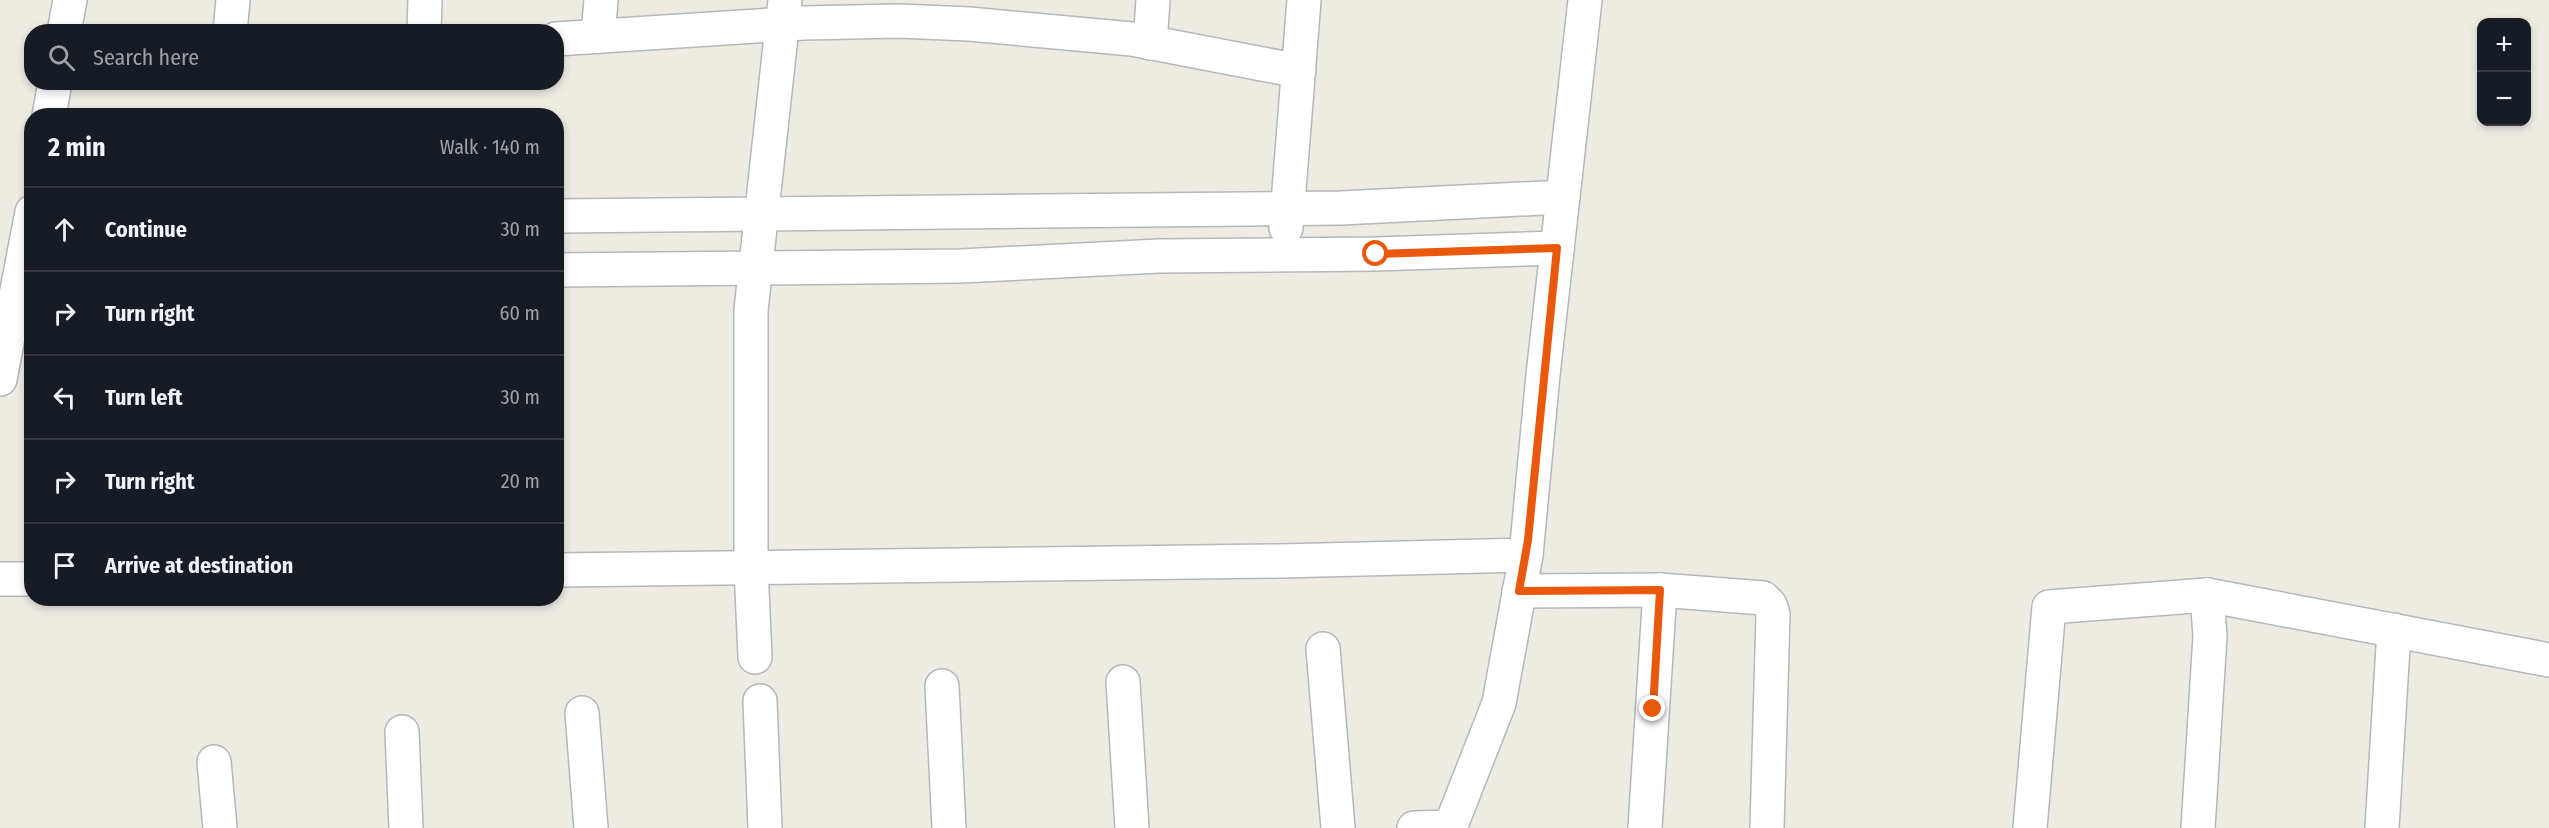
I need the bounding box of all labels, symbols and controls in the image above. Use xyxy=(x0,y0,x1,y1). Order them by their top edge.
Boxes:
map controls xyxy=(2477,18,2531,126)
button: + xyxy=(2477,18,2531,72)
search box xyxy=(24,24,564,90)
icon: search xyxy=(45,41,78,74)
text: Search here xyxy=(93,44,199,71)
button: − xyxy=(2477,72,2531,126)
text: 2 min xyxy=(48,132,106,163)
text: Walk · 140 m xyxy=(440,135,540,159)
icon: ahead xyxy=(48,213,81,246)
text: Continue xyxy=(105,216,187,243)
text: 30 m xyxy=(500,217,540,241)
route start xyxy=(1362,240,1388,266)
icon: right xyxy=(48,297,81,330)
text: Turn right xyxy=(105,300,194,327)
text: 60 m xyxy=(500,301,540,325)
icon: left xyxy=(48,381,81,414)
text: Turn left xyxy=(105,384,183,411)
text: 30 m xyxy=(500,385,540,409)
icon: right xyxy=(48,465,81,498)
text: Turn right xyxy=(105,468,194,495)
text: 20 m xyxy=(501,469,540,493)
icon: arrive xyxy=(48,549,81,582)
text: Arrive at destination xyxy=(105,552,293,579)
route end xyxy=(1639,695,1665,721)

